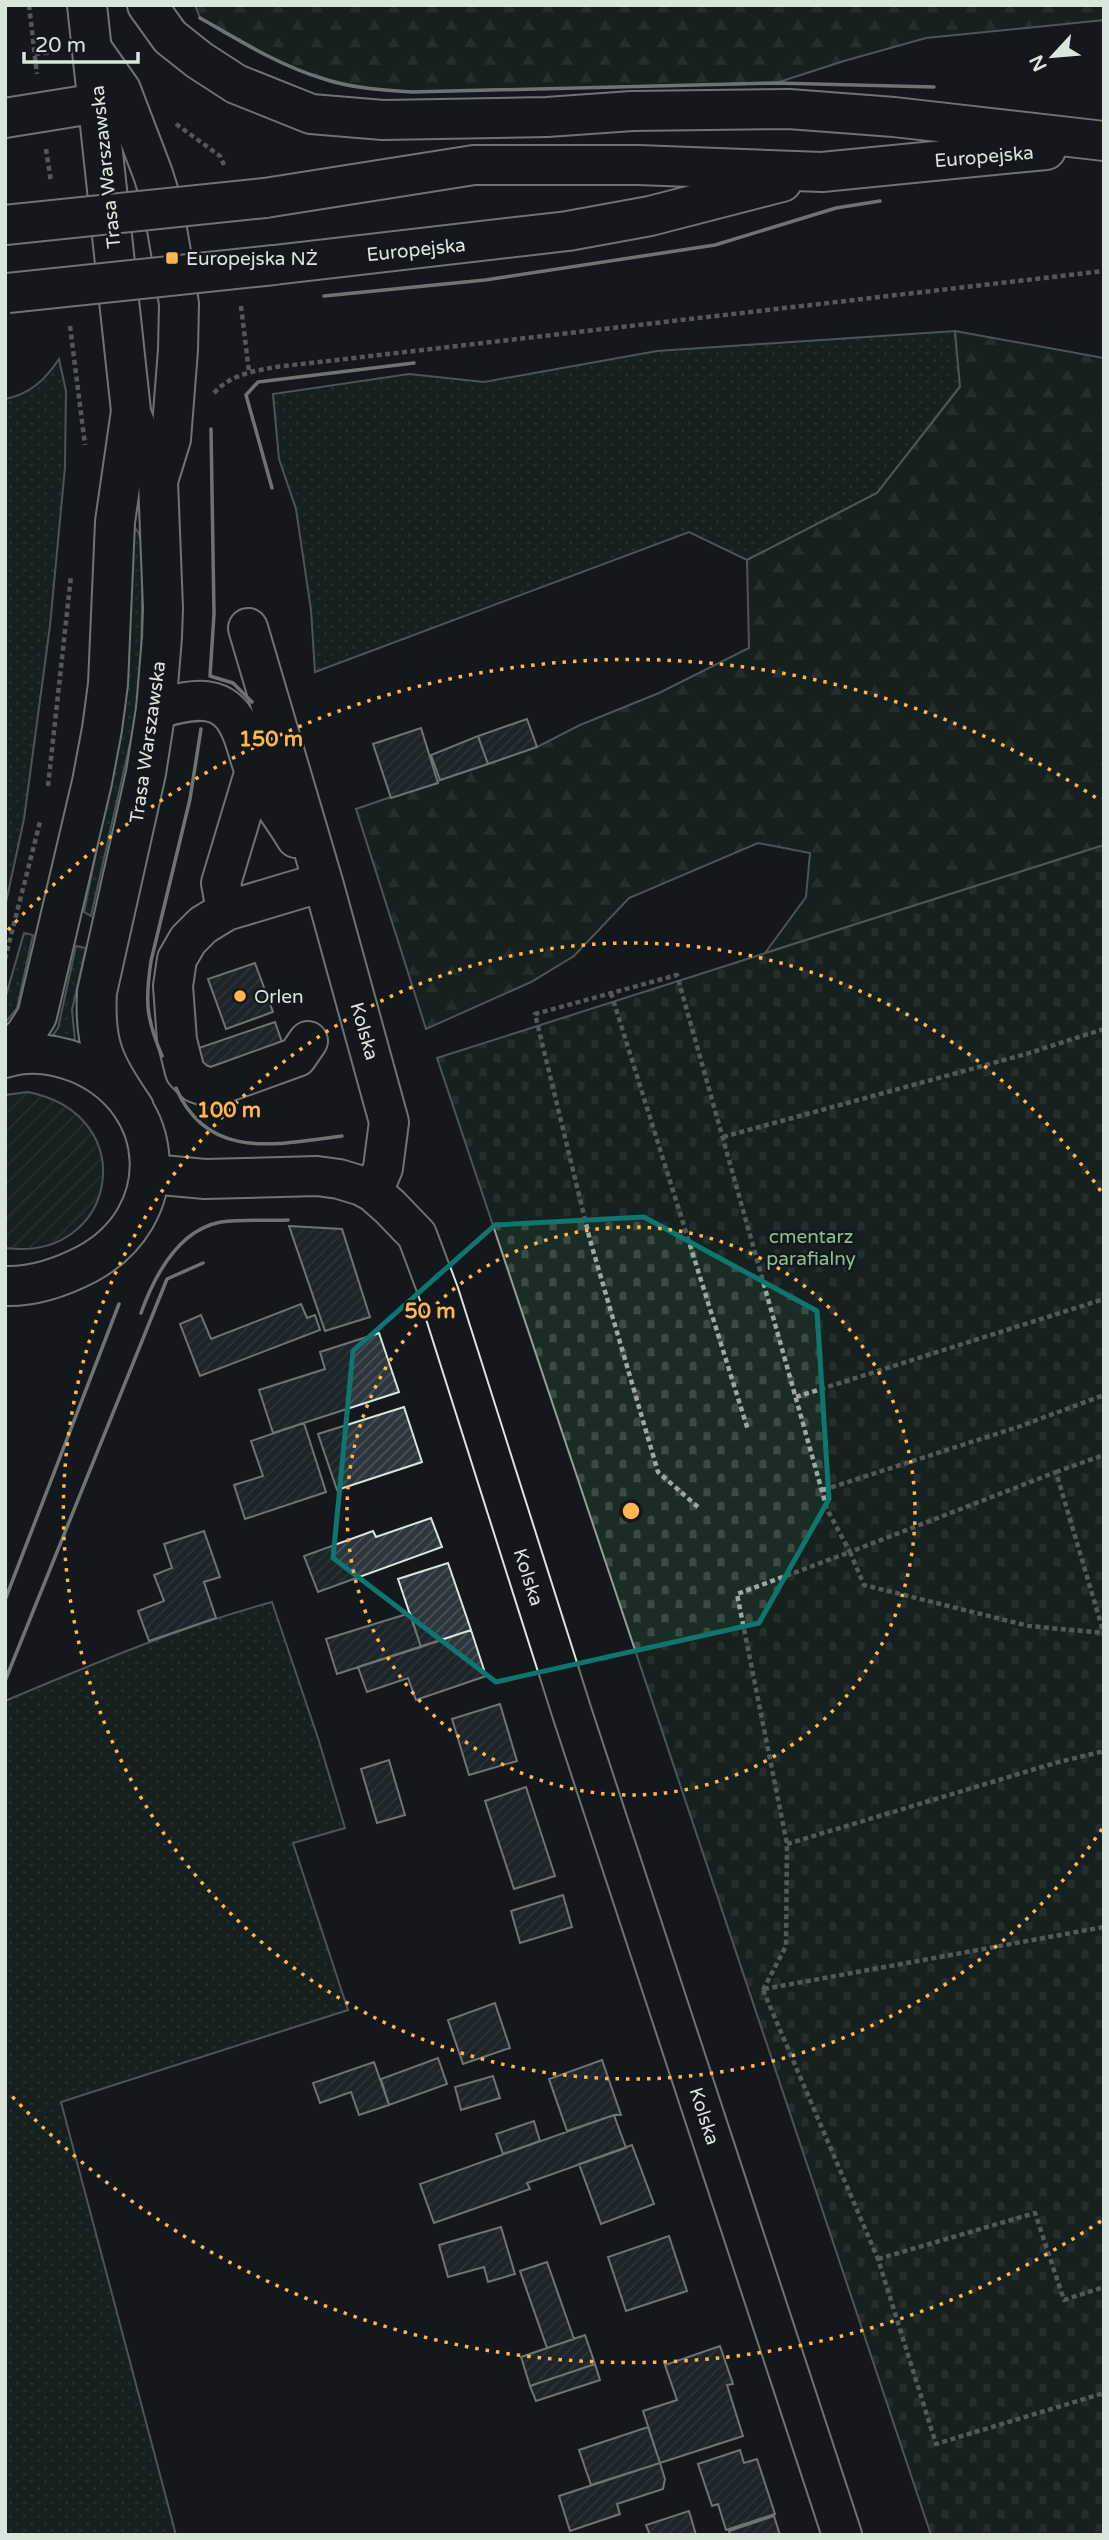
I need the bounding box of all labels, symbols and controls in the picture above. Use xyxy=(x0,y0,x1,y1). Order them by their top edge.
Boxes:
scale bar xyxy=(24,21,138,65)
north arrow xyxy=(1018,21,1088,91)
text: 20 m xyxy=(35,33,86,58)
text: N xyxy=(1025,51,1052,75)
street label: Trasa Warszawska xyxy=(87,84,125,249)
street label: Europejska xyxy=(934,142,1035,172)
street label: Europejska xyxy=(365,234,467,266)
place label: Europejska NŻ xyxy=(186,248,318,270)
marker: Europejska NŻ xyxy=(164,250,180,266)
street label: Trasa Warszawska xyxy=(126,660,170,825)
text: 150 m xyxy=(239,727,303,752)
place label: Orlen xyxy=(254,986,304,1008)
marker: Orlen xyxy=(232,988,248,1004)
street label: Kolska xyxy=(345,1000,383,1063)
text: 100 m xyxy=(197,1098,261,1123)
park label: cmentarz parafialny xyxy=(766,1226,856,1270)
text: 50 m xyxy=(404,1299,456,1324)
centre of rings xyxy=(619,1499,643,1523)
street label: Kolska xyxy=(508,1546,548,1609)
street label: Kolska xyxy=(684,2085,724,2148)

